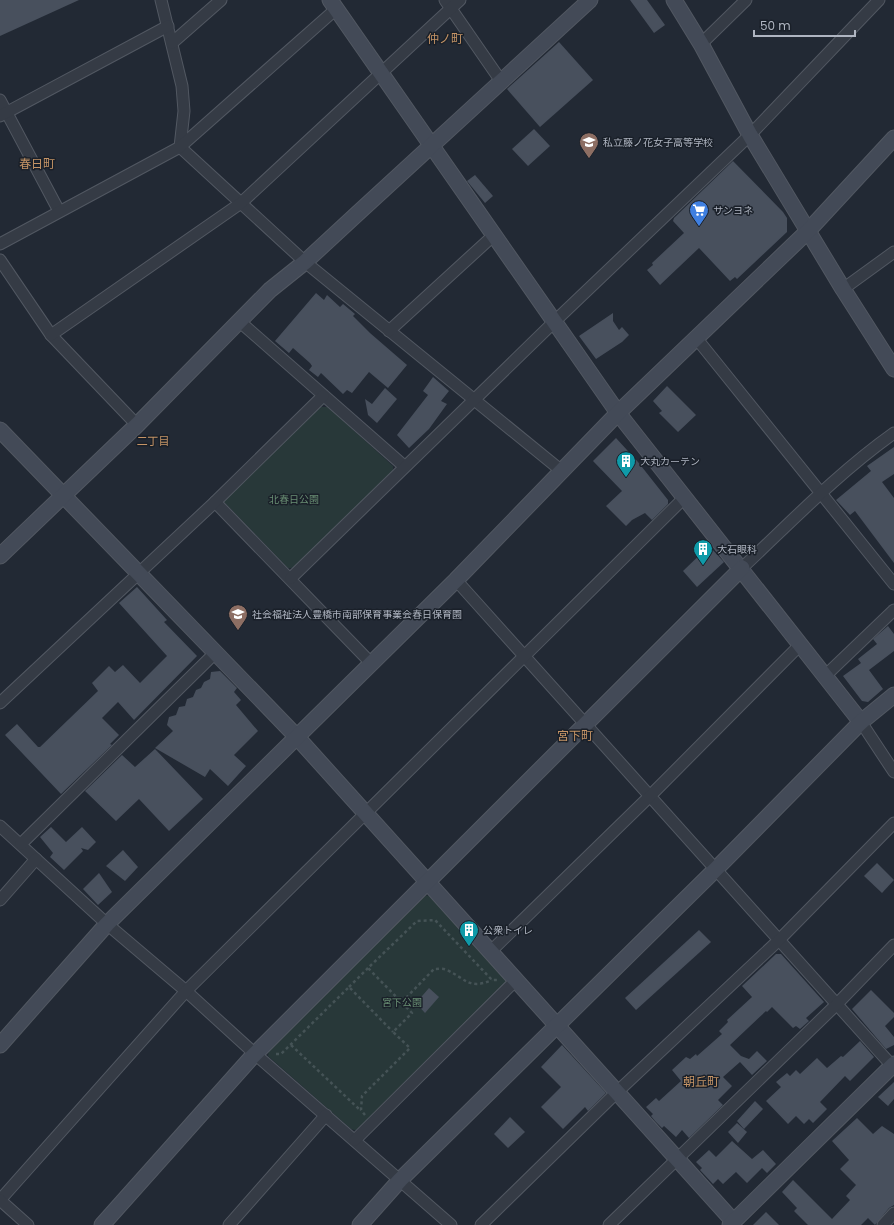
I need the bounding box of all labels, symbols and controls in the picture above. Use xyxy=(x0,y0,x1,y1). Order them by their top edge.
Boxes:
scale bar xyxy=(754,12,855,38)
text: 50 m xyxy=(760,17,791,34)
district label: 仲ノ町 xyxy=(427,30,463,47)
school or university icon: 私立藤ノ花女子高等学校 xyxy=(578,131,600,159)
place label: 私立藤ノ花女子高等学校 xyxy=(603,135,713,150)
district label: 春日町 xyxy=(19,155,55,172)
supermarket icon: サンヨネ xyxy=(688,199,710,227)
place label: サンヨネ xyxy=(713,203,753,218)
district label: 二丁目 xyxy=(137,433,170,449)
building icon: 大丸カーテン xyxy=(615,450,637,478)
place label: 大丸カーテン xyxy=(640,454,700,469)
park label: 北春日公園 xyxy=(269,492,319,507)
building icon: 大石眼科 xyxy=(692,538,714,566)
place label: 大石眼科 xyxy=(717,542,757,557)
school or university icon: 社会福祉法人豊橋市南部保育事業会春日保育園 xyxy=(227,603,249,631)
place label: 社会福祉法人豊橋市南部保育事業会春日保育園 xyxy=(252,607,462,622)
district label: 宮下町 xyxy=(557,727,593,744)
building icon: 公衆トイレ xyxy=(458,919,480,947)
place label: 公衆トイレ xyxy=(483,923,533,938)
park label: 宮下公園 xyxy=(382,995,422,1010)
district label: 朝丘町 xyxy=(683,1073,719,1090)

